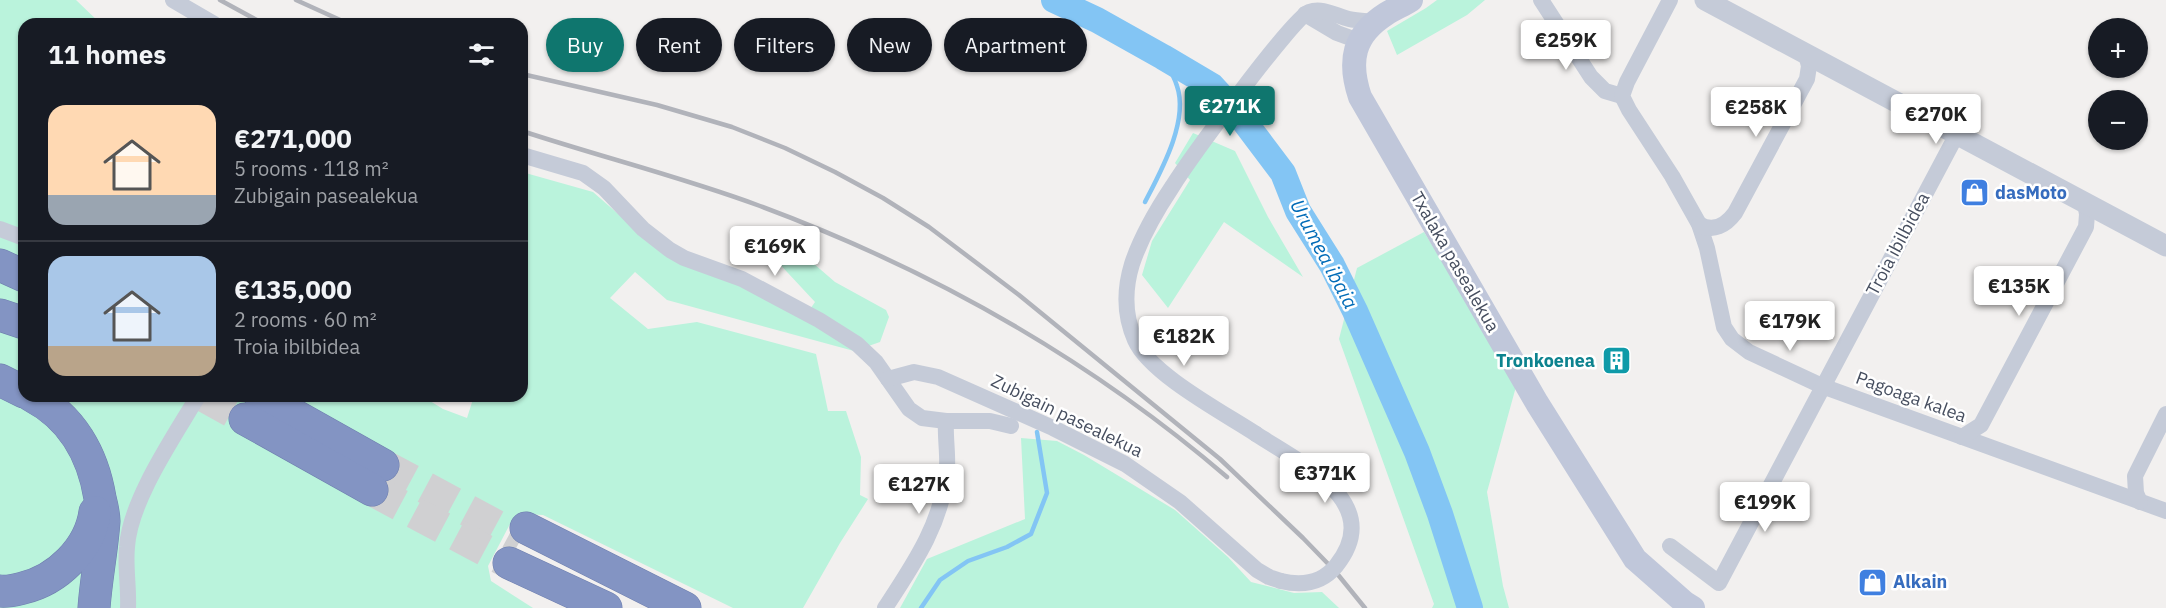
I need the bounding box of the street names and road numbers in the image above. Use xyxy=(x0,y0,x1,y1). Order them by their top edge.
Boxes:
street label: Txalaka pasealekua xyxy=(1406,188,1505,336)
street label: Troia ibilbidea xyxy=(1861,188,1935,299)
street label: Pagoaga kalea xyxy=(1853,366,1970,427)
street label: Zubigain pasealekua xyxy=(988,369,1147,462)

